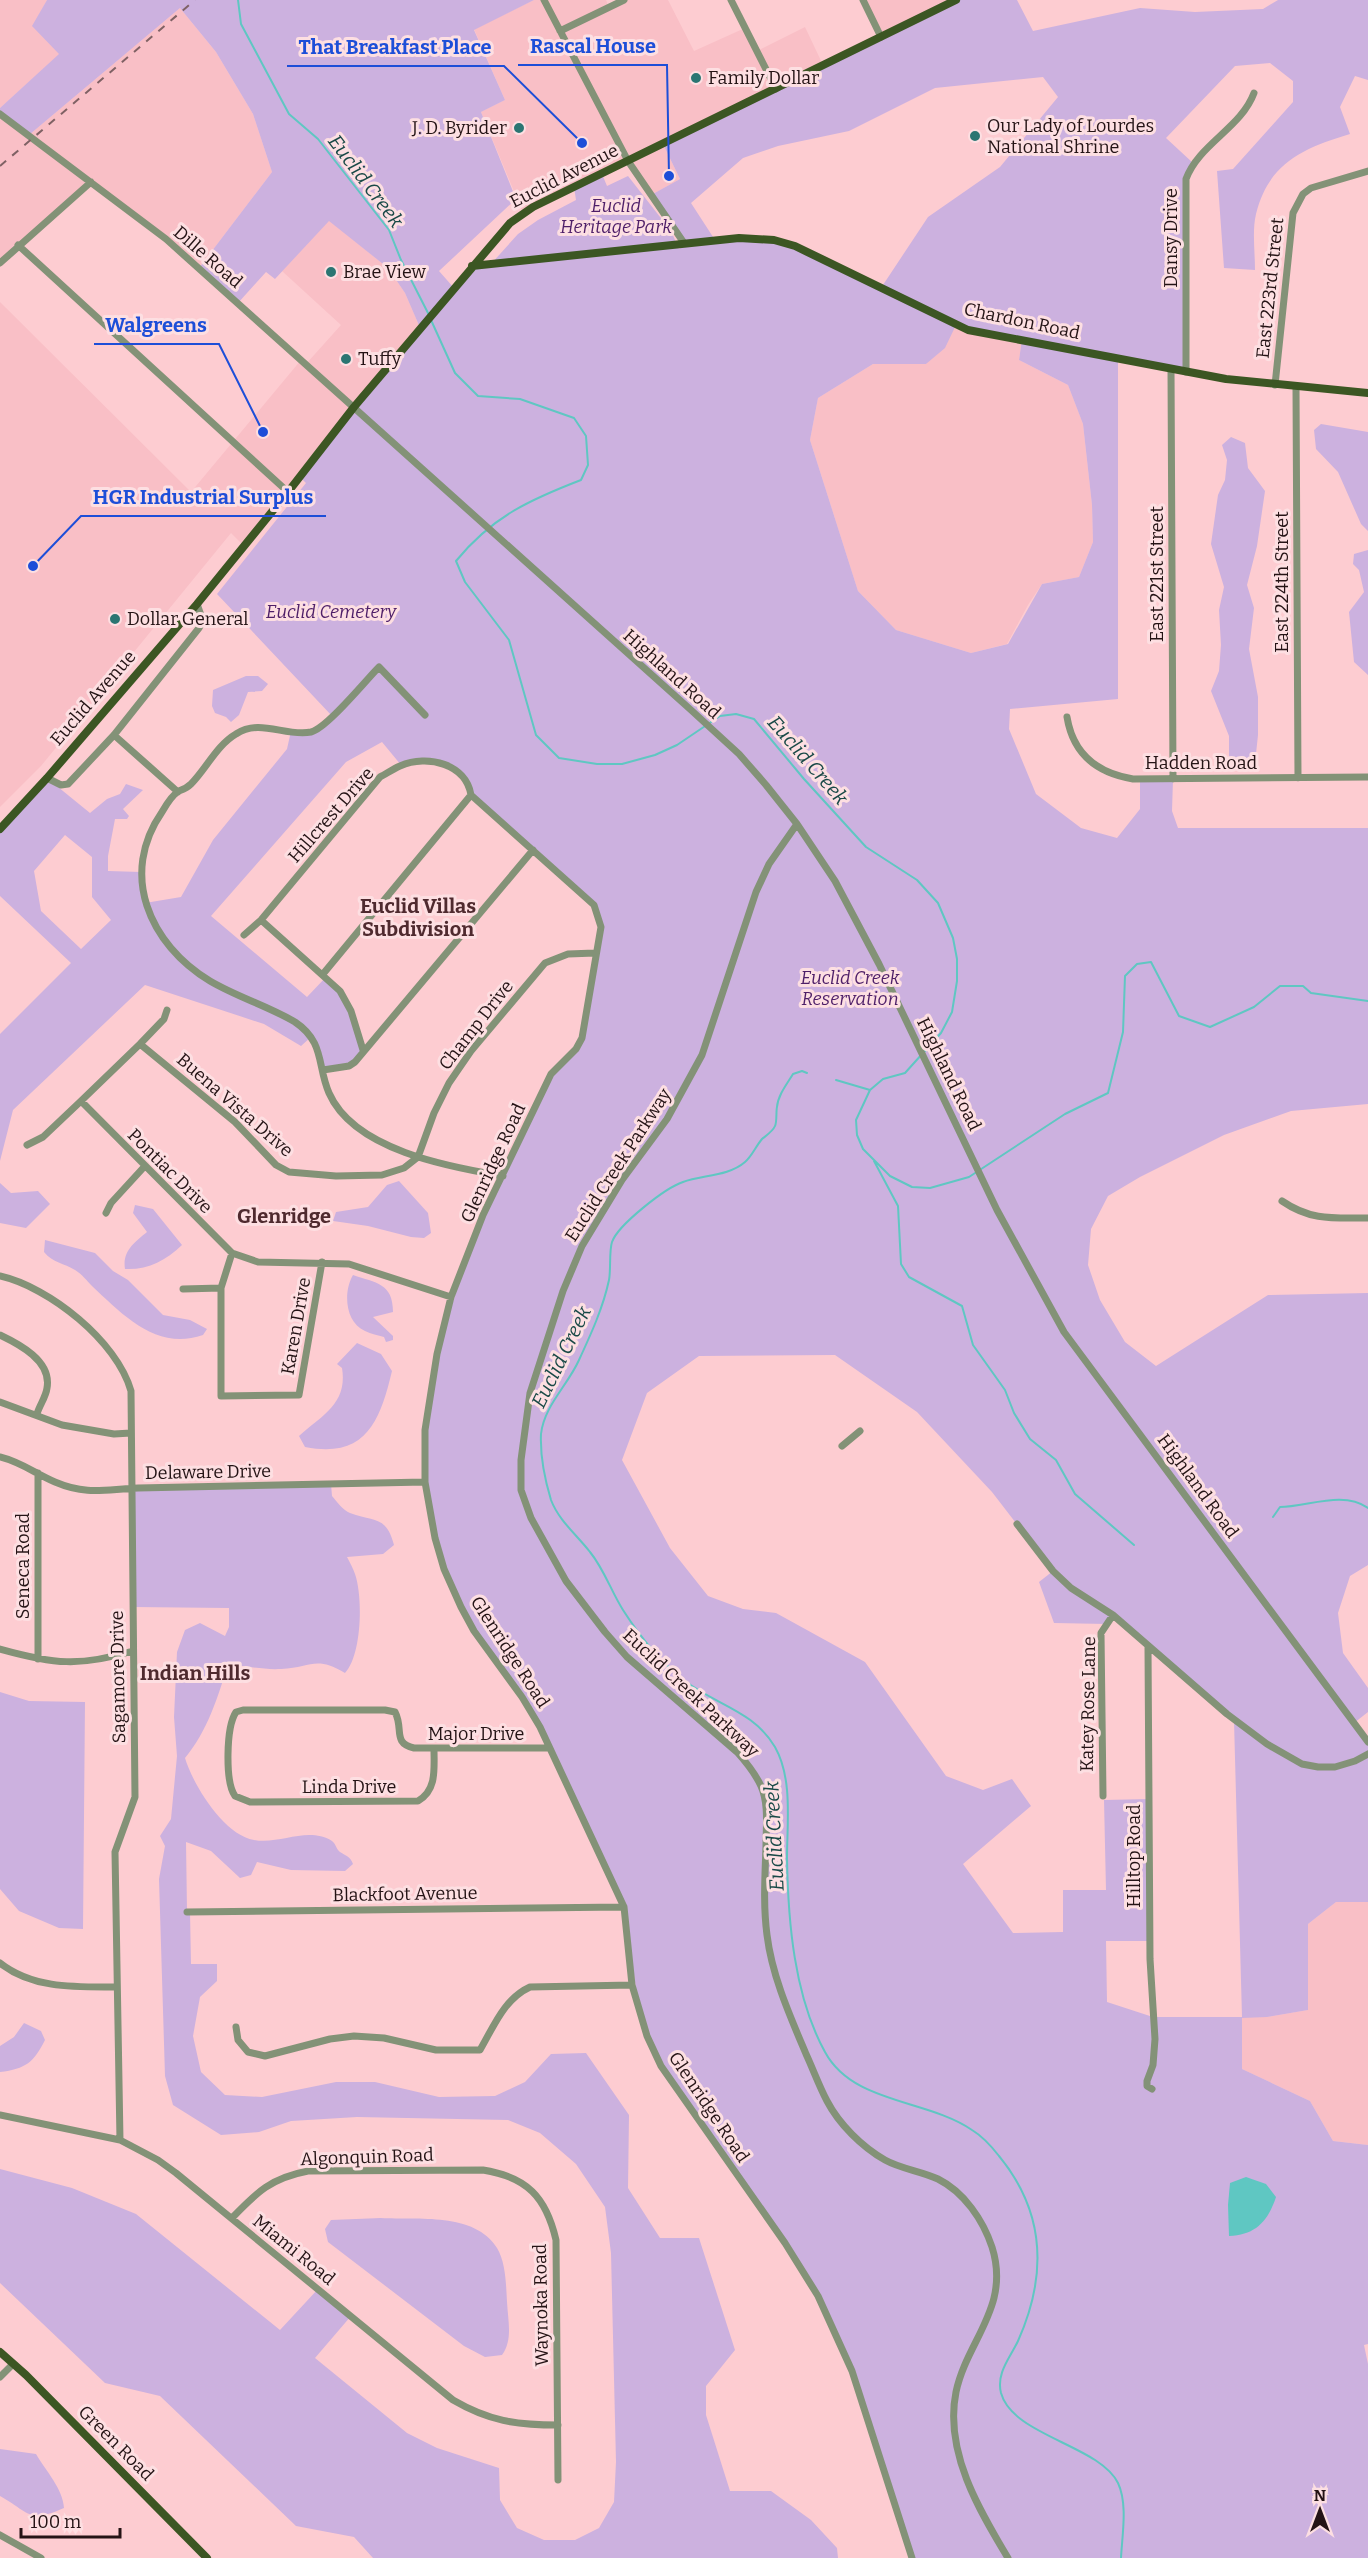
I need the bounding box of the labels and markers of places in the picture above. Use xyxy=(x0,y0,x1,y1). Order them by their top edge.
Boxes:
callout: Rascal House xyxy=(518,27,667,65)
callout: That Breakfast Place xyxy=(287,28,504,66)
place label: Family Dollar xyxy=(708,67,819,89)
marker: Family Dollar xyxy=(689,71,703,85)
place label: Our Lady of Lourdes National Shrine xyxy=(987,115,1154,158)
place label: J. D. Byrider xyxy=(411,117,507,139)
marker: J. D. Byrider xyxy=(512,121,526,135)
marker: Our Lady of Lourdes National Shrine xyxy=(968,129,982,143)
place label: Brae View xyxy=(343,261,426,283)
marker: Brae View xyxy=(324,265,338,279)
callout: Walgreens xyxy=(94,306,219,344)
place label: Tuffy xyxy=(358,348,402,370)
marker: Tuffy xyxy=(339,352,353,366)
callout: HGR Industrial Surplus xyxy=(81,478,326,516)
place label: Dollar General xyxy=(127,608,248,630)
marker: Dollar General xyxy=(108,612,122,626)

